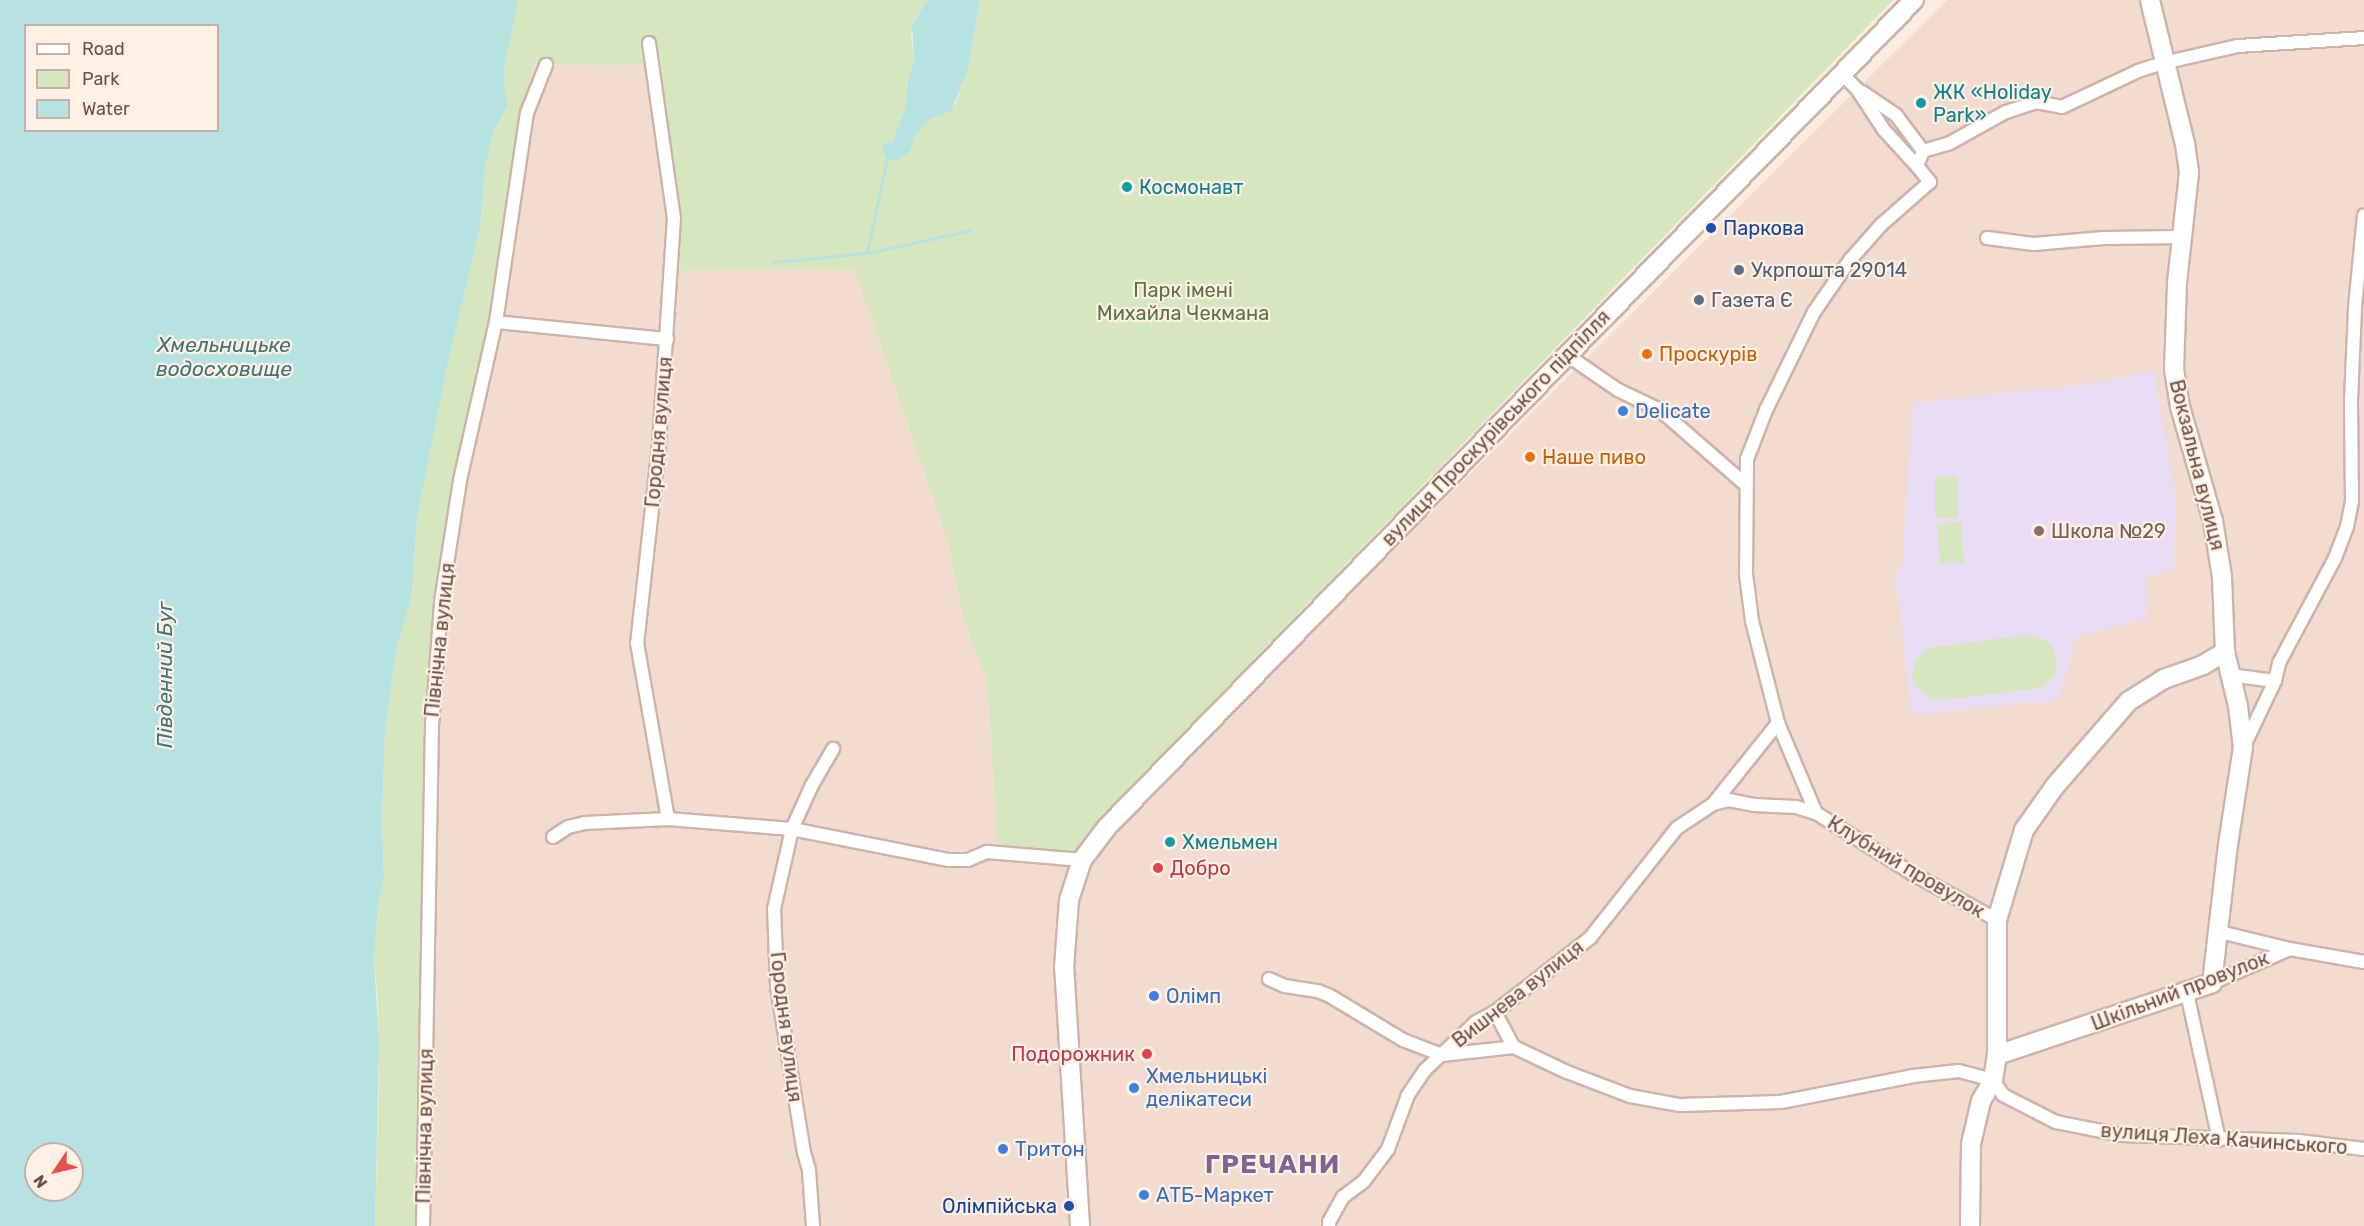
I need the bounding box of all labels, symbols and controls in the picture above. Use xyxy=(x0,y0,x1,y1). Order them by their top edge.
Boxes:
legend xyxy=(24,24,219,132)
text: Road xyxy=(82,38,125,60)
text: Park xyxy=(82,68,119,90)
place label: ЖК «Holiday Park» xyxy=(1933,80,2052,127)
marker: ЖК «Holiday Park» xyxy=(1914,96,1928,110)
text: Water xyxy=(82,98,130,120)
place label: Космонавт xyxy=(1139,175,1244,199)
marker: Космонавт xyxy=(1120,180,1134,194)
place label: Паркова xyxy=(1723,216,1804,240)
marker: Паркова xyxy=(1704,221,1718,235)
place label: Укрпошта 29014 xyxy=(1751,258,1907,282)
marker: Укрпошта 29014 xyxy=(1732,263,1746,277)
park label: Парк імені Михайла Чекмана xyxy=(1097,278,1269,325)
place label: Газета Є xyxy=(1711,288,1793,312)
marker: Газета Є xyxy=(1692,293,1706,307)
street label: вулиця Проскурівського підпілля xyxy=(1377,305,1615,551)
water label: Хмельницьке водосховище xyxy=(156,332,292,382)
place label: Проскурів xyxy=(1659,342,1757,366)
marker: Проскурів xyxy=(1640,347,1654,361)
street label: Городня вулиця xyxy=(640,356,678,508)
street label: Вокзальна вулиця xyxy=(2164,377,2230,553)
place label: Delicate xyxy=(1635,399,1711,423)
marker: Delicate xyxy=(1616,404,1630,418)
place label: Наше пиво xyxy=(1542,445,1646,469)
marker: Наше пиво xyxy=(1523,450,1537,464)
place label: Школа №29 xyxy=(2051,519,2166,543)
marker: Школа №29 xyxy=(2032,524,2046,538)
street label: Північна вулиця xyxy=(420,562,460,718)
water label: Південний Буг xyxy=(152,602,178,748)
street label: Клубний провулок xyxy=(1823,811,1989,923)
place label: Хмельмен xyxy=(1182,830,1278,854)
marker: Хмельмен xyxy=(1163,835,1177,849)
place label: Добро xyxy=(1170,856,1231,880)
marker: Добро xyxy=(1151,861,1165,875)
street label: Вишнева вулиця xyxy=(1447,935,1589,1053)
street label: Шкільний провулок xyxy=(2088,946,2272,1036)
street label: Городня вулиця xyxy=(765,950,807,1104)
place label: Олімп xyxy=(1166,984,1221,1008)
marker: Олімп xyxy=(1147,989,1161,1003)
place label: Подорожник xyxy=(1011,1042,1135,1066)
marker: Подорожник xyxy=(1140,1047,1154,1061)
street label: Північна вулиця xyxy=(412,1048,438,1204)
place label: Хмельницькі делікатеси xyxy=(1146,1064,1267,1111)
marker: Хмельницькі делікатеси xyxy=(1127,1081,1141,1095)
street label: вулиця Леха Качинського xyxy=(2100,1118,2348,1160)
place label: Тритон xyxy=(1015,1137,1085,1161)
north arrow xyxy=(24,1142,84,1202)
marker: Тритон xyxy=(996,1142,1010,1156)
district label: ГРЕЧАНИ xyxy=(1205,1149,1341,1181)
text: N xyxy=(29,1171,52,1192)
place label: АТБ-Маркет xyxy=(1156,1183,1274,1207)
marker: АТБ-Маркет xyxy=(1137,1188,1151,1202)
place label: Олiмпiйська xyxy=(942,1194,1057,1218)
marker: Олiмпiйська xyxy=(1062,1199,1076,1213)

